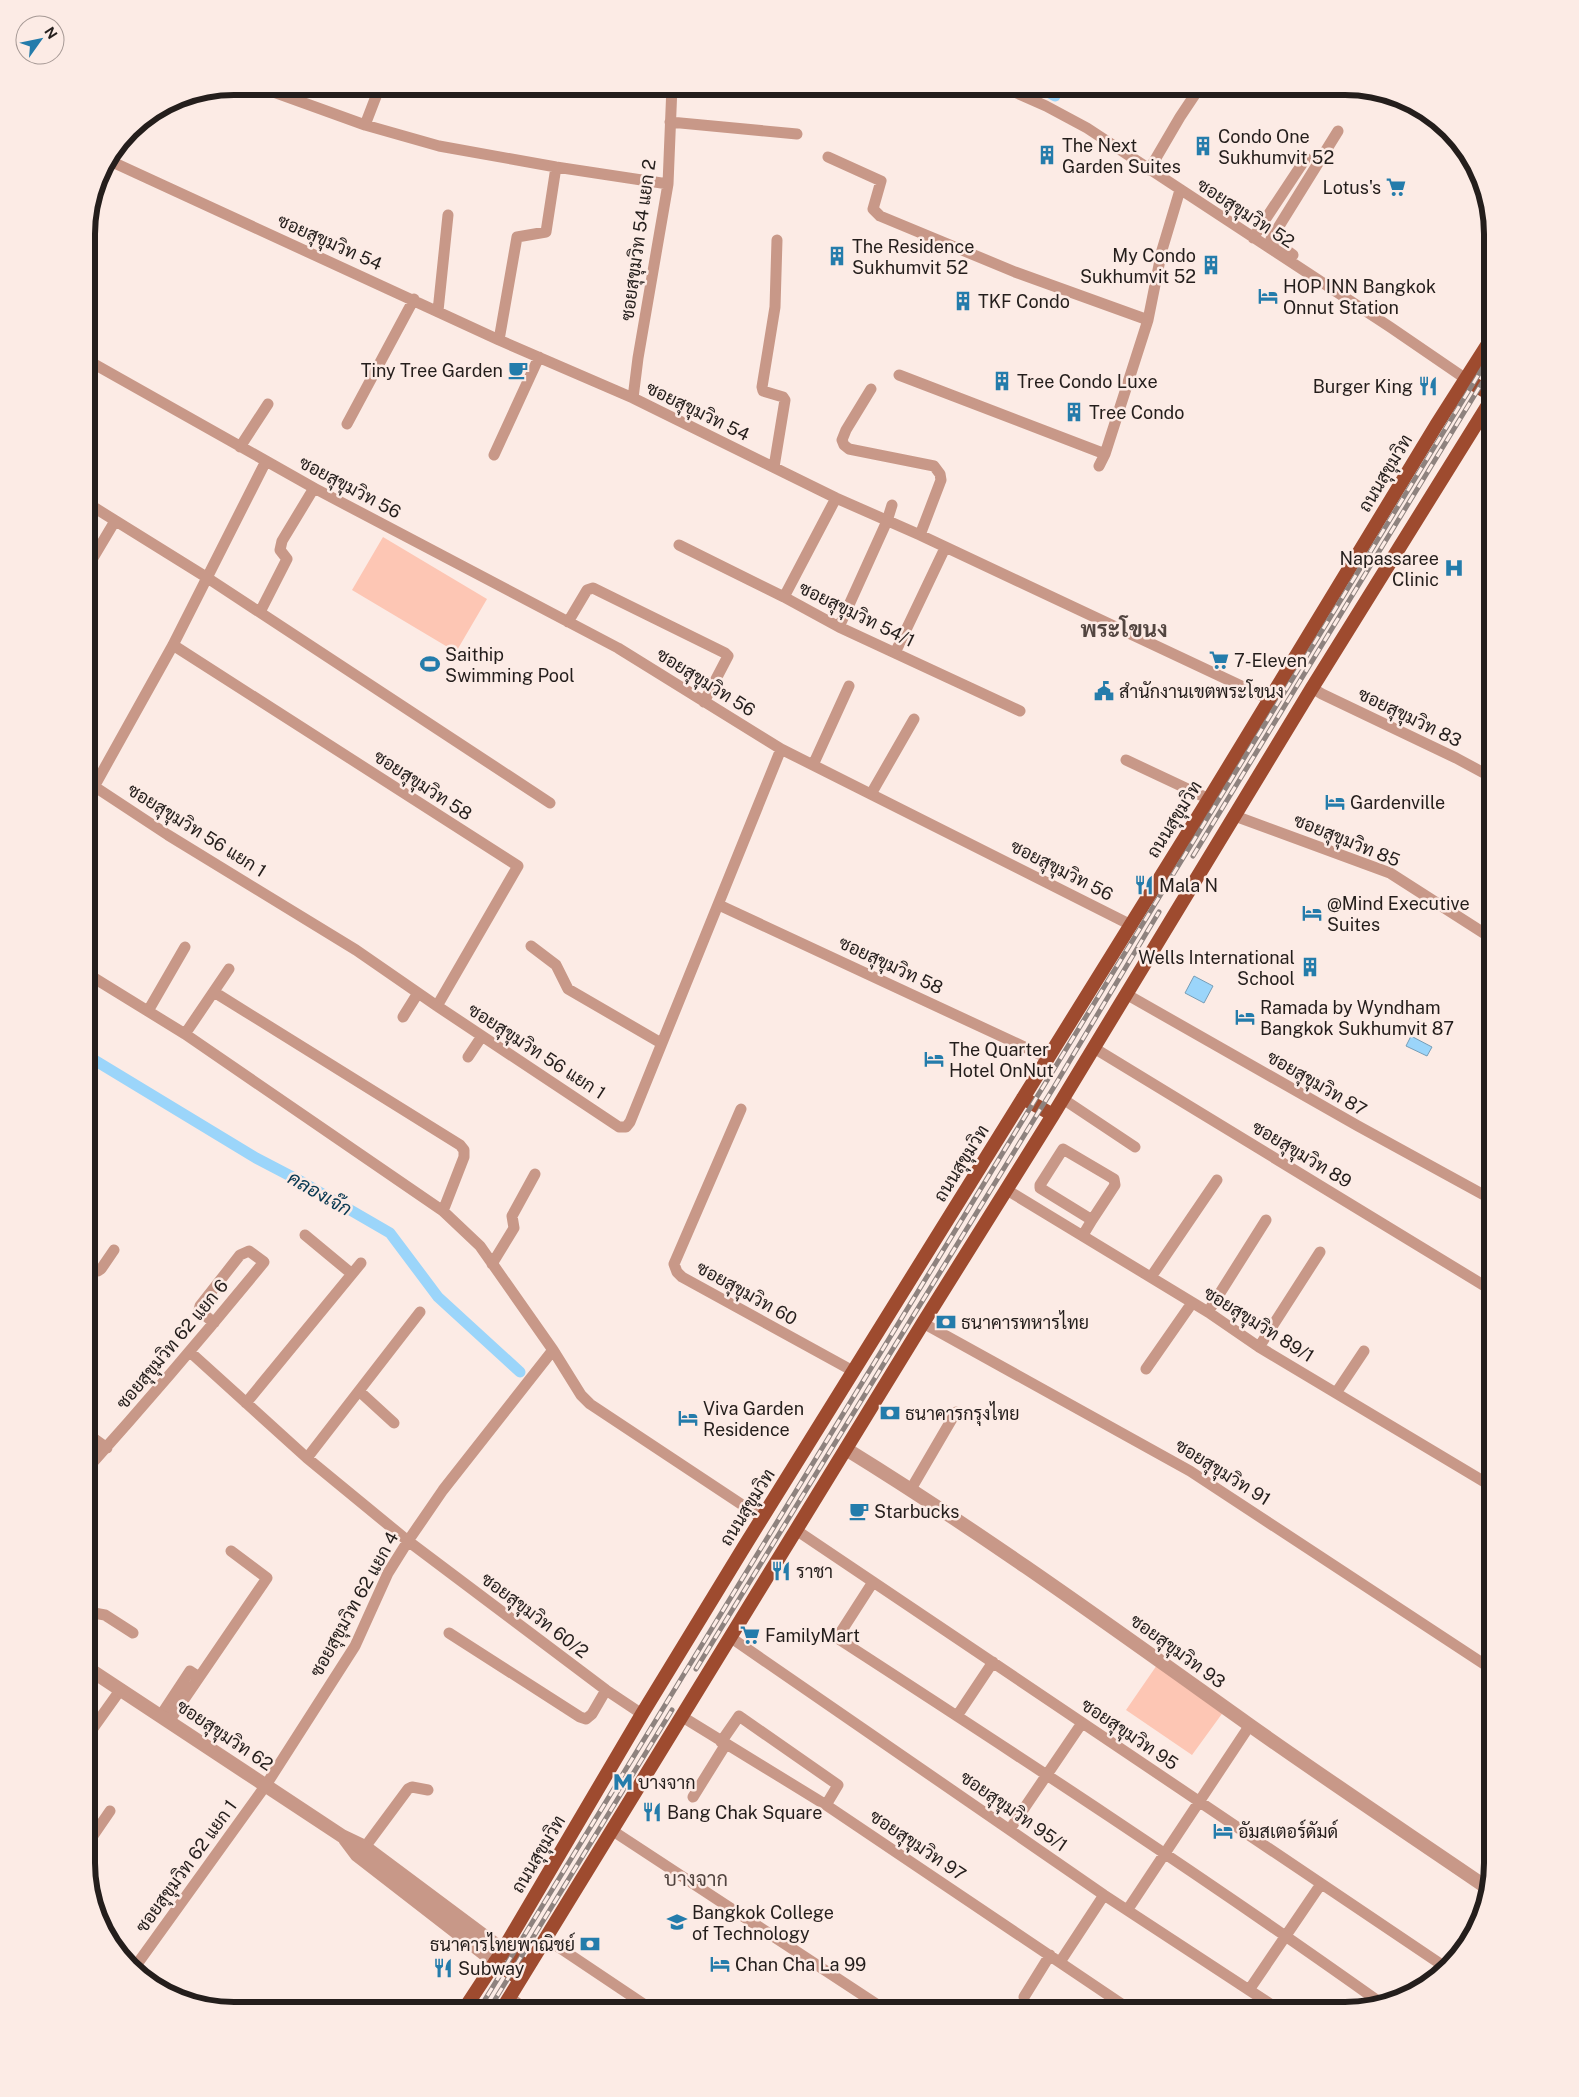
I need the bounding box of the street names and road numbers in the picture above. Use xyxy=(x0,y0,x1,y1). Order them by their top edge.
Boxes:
street label: ซอยสุขุมวิท 54 แยก 2 xyxy=(616,158,662,322)
street label: ซอยสุขุมวิท 52 xyxy=(1192,174,1299,254)
street label: ซอยสุขุมวิท 54 xyxy=(274,210,386,276)
street label: ซอยสุขุมวิท 54 xyxy=(642,377,753,447)
street label: ถนนสุขุมวิท xyxy=(1354,430,1418,517)
street label: ซอยสุขุมวิท 56 xyxy=(295,451,405,524)
street label: ซอยสุขุมวิท 54/1 xyxy=(795,577,918,653)
street label: ซอยสุขุมวิท 56 xyxy=(652,643,759,722)
street label: ซอยสุขุมวิท 83 xyxy=(1354,683,1465,753)
street label: ซอยสุขุมวิท 58 xyxy=(369,745,476,826)
street label: ถนนสุขุมวิท xyxy=(1142,777,1208,862)
street label: ซอยสุขุมวิท 56 แยก 1 xyxy=(123,779,270,883)
street label: ซอยสุขุมวิท 85 xyxy=(1290,809,1403,873)
street label: ซอยสุขุมวิท 56 xyxy=(1006,835,1117,907)
street label: ซอยสุขุมวิท 58 xyxy=(835,932,947,1000)
street label: ซอยสุขุมวิท 56 แยก 1 xyxy=(463,999,610,1105)
street label: ซอยสุขุมวิท 87 xyxy=(1262,1046,1371,1122)
street label: ซอยสุขุมวิท 89 xyxy=(1247,1116,1356,1194)
street label: ถนนสุขุมวิท xyxy=(929,1121,995,1206)
street label: ซอยสุขุมวิท 60 xyxy=(692,1257,801,1331)
street label: ซอยสุขุมวิท 62 แยก 6 xyxy=(112,1275,234,1414)
street label: ซอยสุขุมวิท 89/1 xyxy=(1199,1282,1318,1368)
street label: ซอยสุขุมวิท 91 xyxy=(1171,1434,1274,1511)
street label: ถนนสุขุมวิท xyxy=(715,1465,781,1550)
street label: ซอยสุขุมวิท 62 แยก 4 xyxy=(305,1528,404,1681)
street label: ซอยสุขุมวิท 60/2 xyxy=(476,1568,593,1664)
street label: ซอยสุขุมวิท 93 xyxy=(1125,1610,1229,1694)
street label: ซอยสุขุมวิท 95 xyxy=(1076,1694,1182,1776)
street label: ซอยสุขุมวิท 62 xyxy=(172,1695,277,1777)
street label: ซอยสุขุมวิท 95/1 xyxy=(955,1766,1072,1857)
street label: ซอยสุขุมวิท 62 แยก 1 xyxy=(131,1796,243,1938)
street label: ซอยสุขุมวิท 97 xyxy=(865,1805,970,1886)
street label: ถนนสุขุมวิท xyxy=(507,1811,571,1898)

